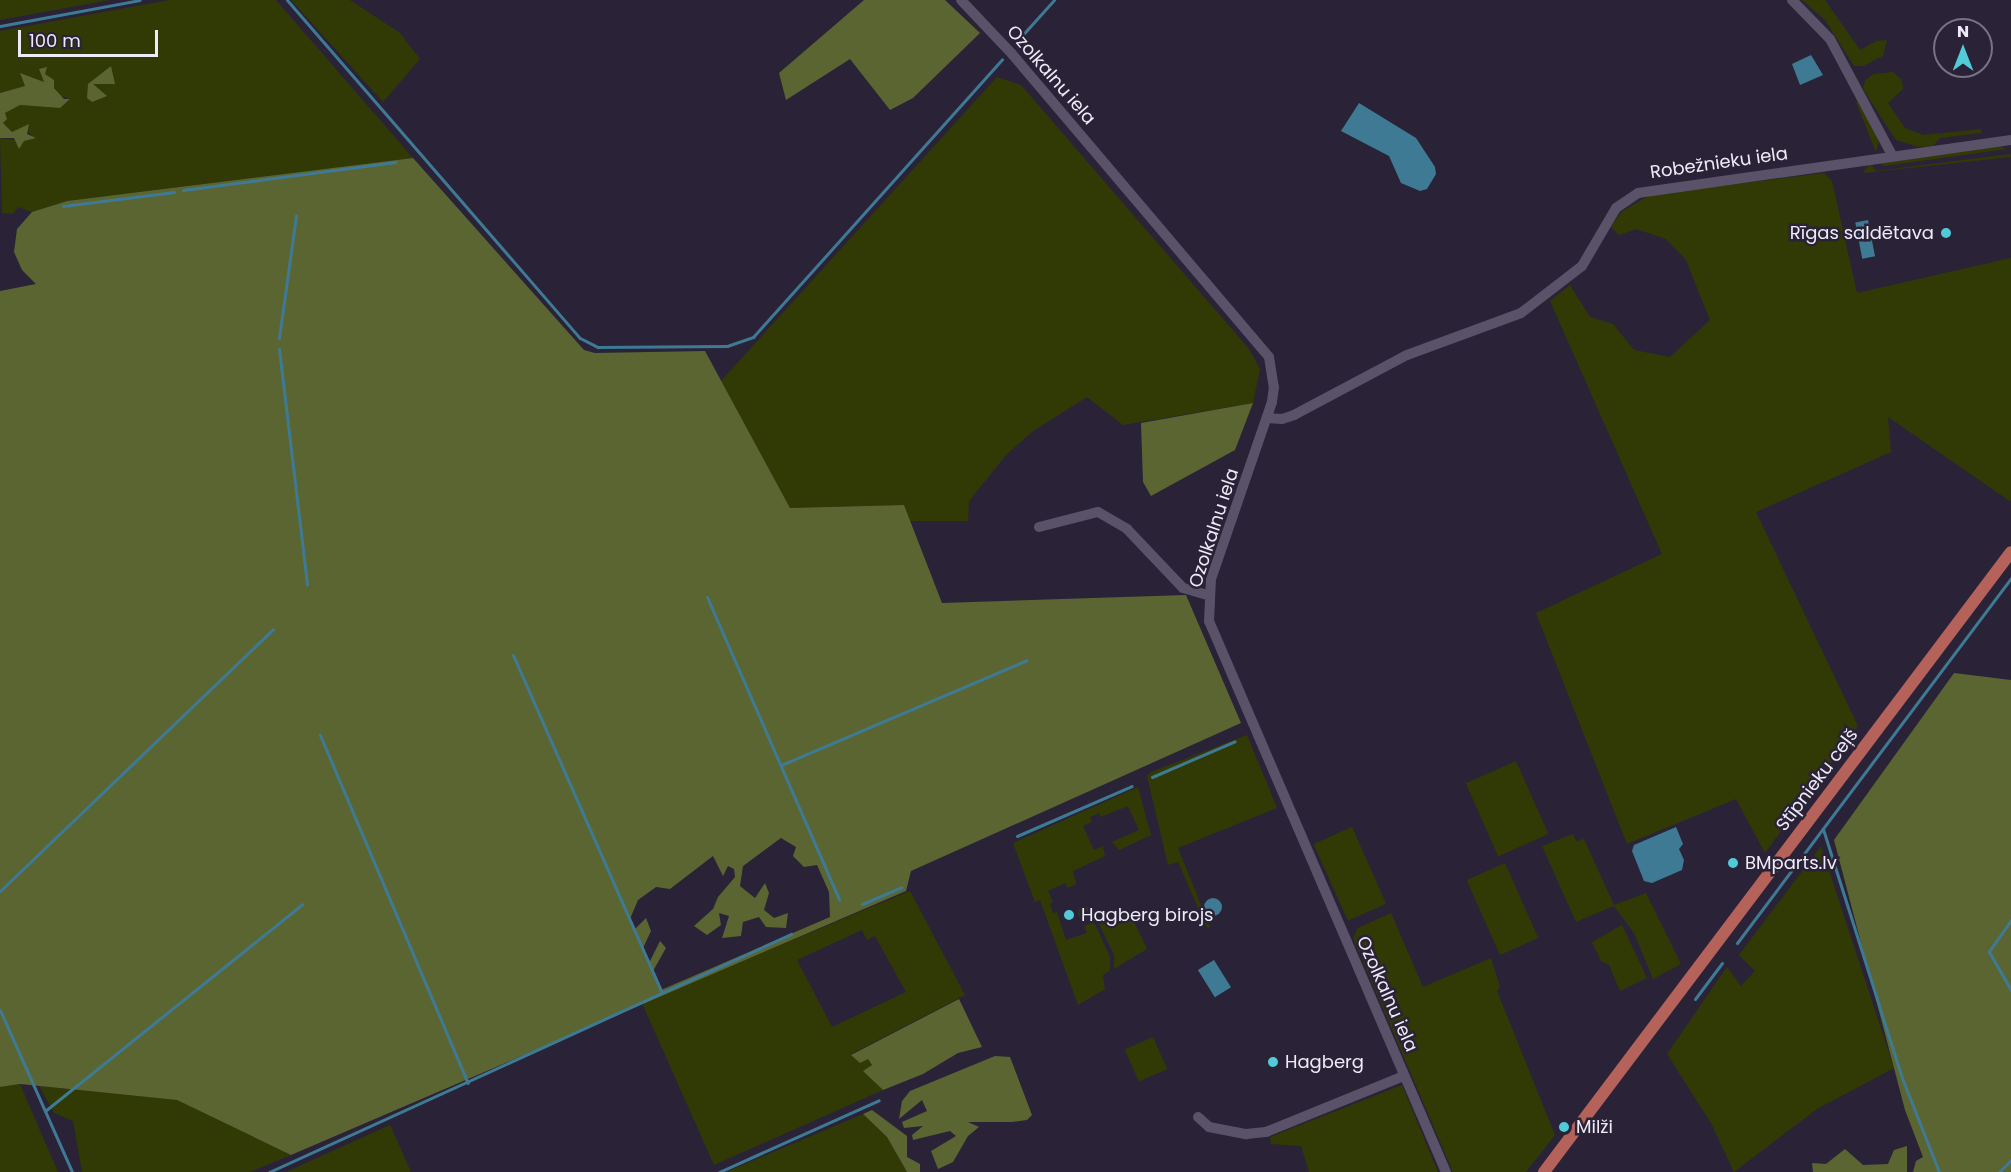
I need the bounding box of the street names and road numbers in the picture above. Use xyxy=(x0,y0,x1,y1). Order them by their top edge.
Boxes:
street label: Ozolkalnu iela xyxy=(1002,21,1100,129)
street label: Robežnieku iela xyxy=(1649,143,1789,183)
street label: Ozolkalnu iela xyxy=(1185,466,1243,590)
street label: Stīpnieku ceļš xyxy=(1772,725,1862,835)
street label: Ozolkalnu iela xyxy=(1352,933,1422,1055)

